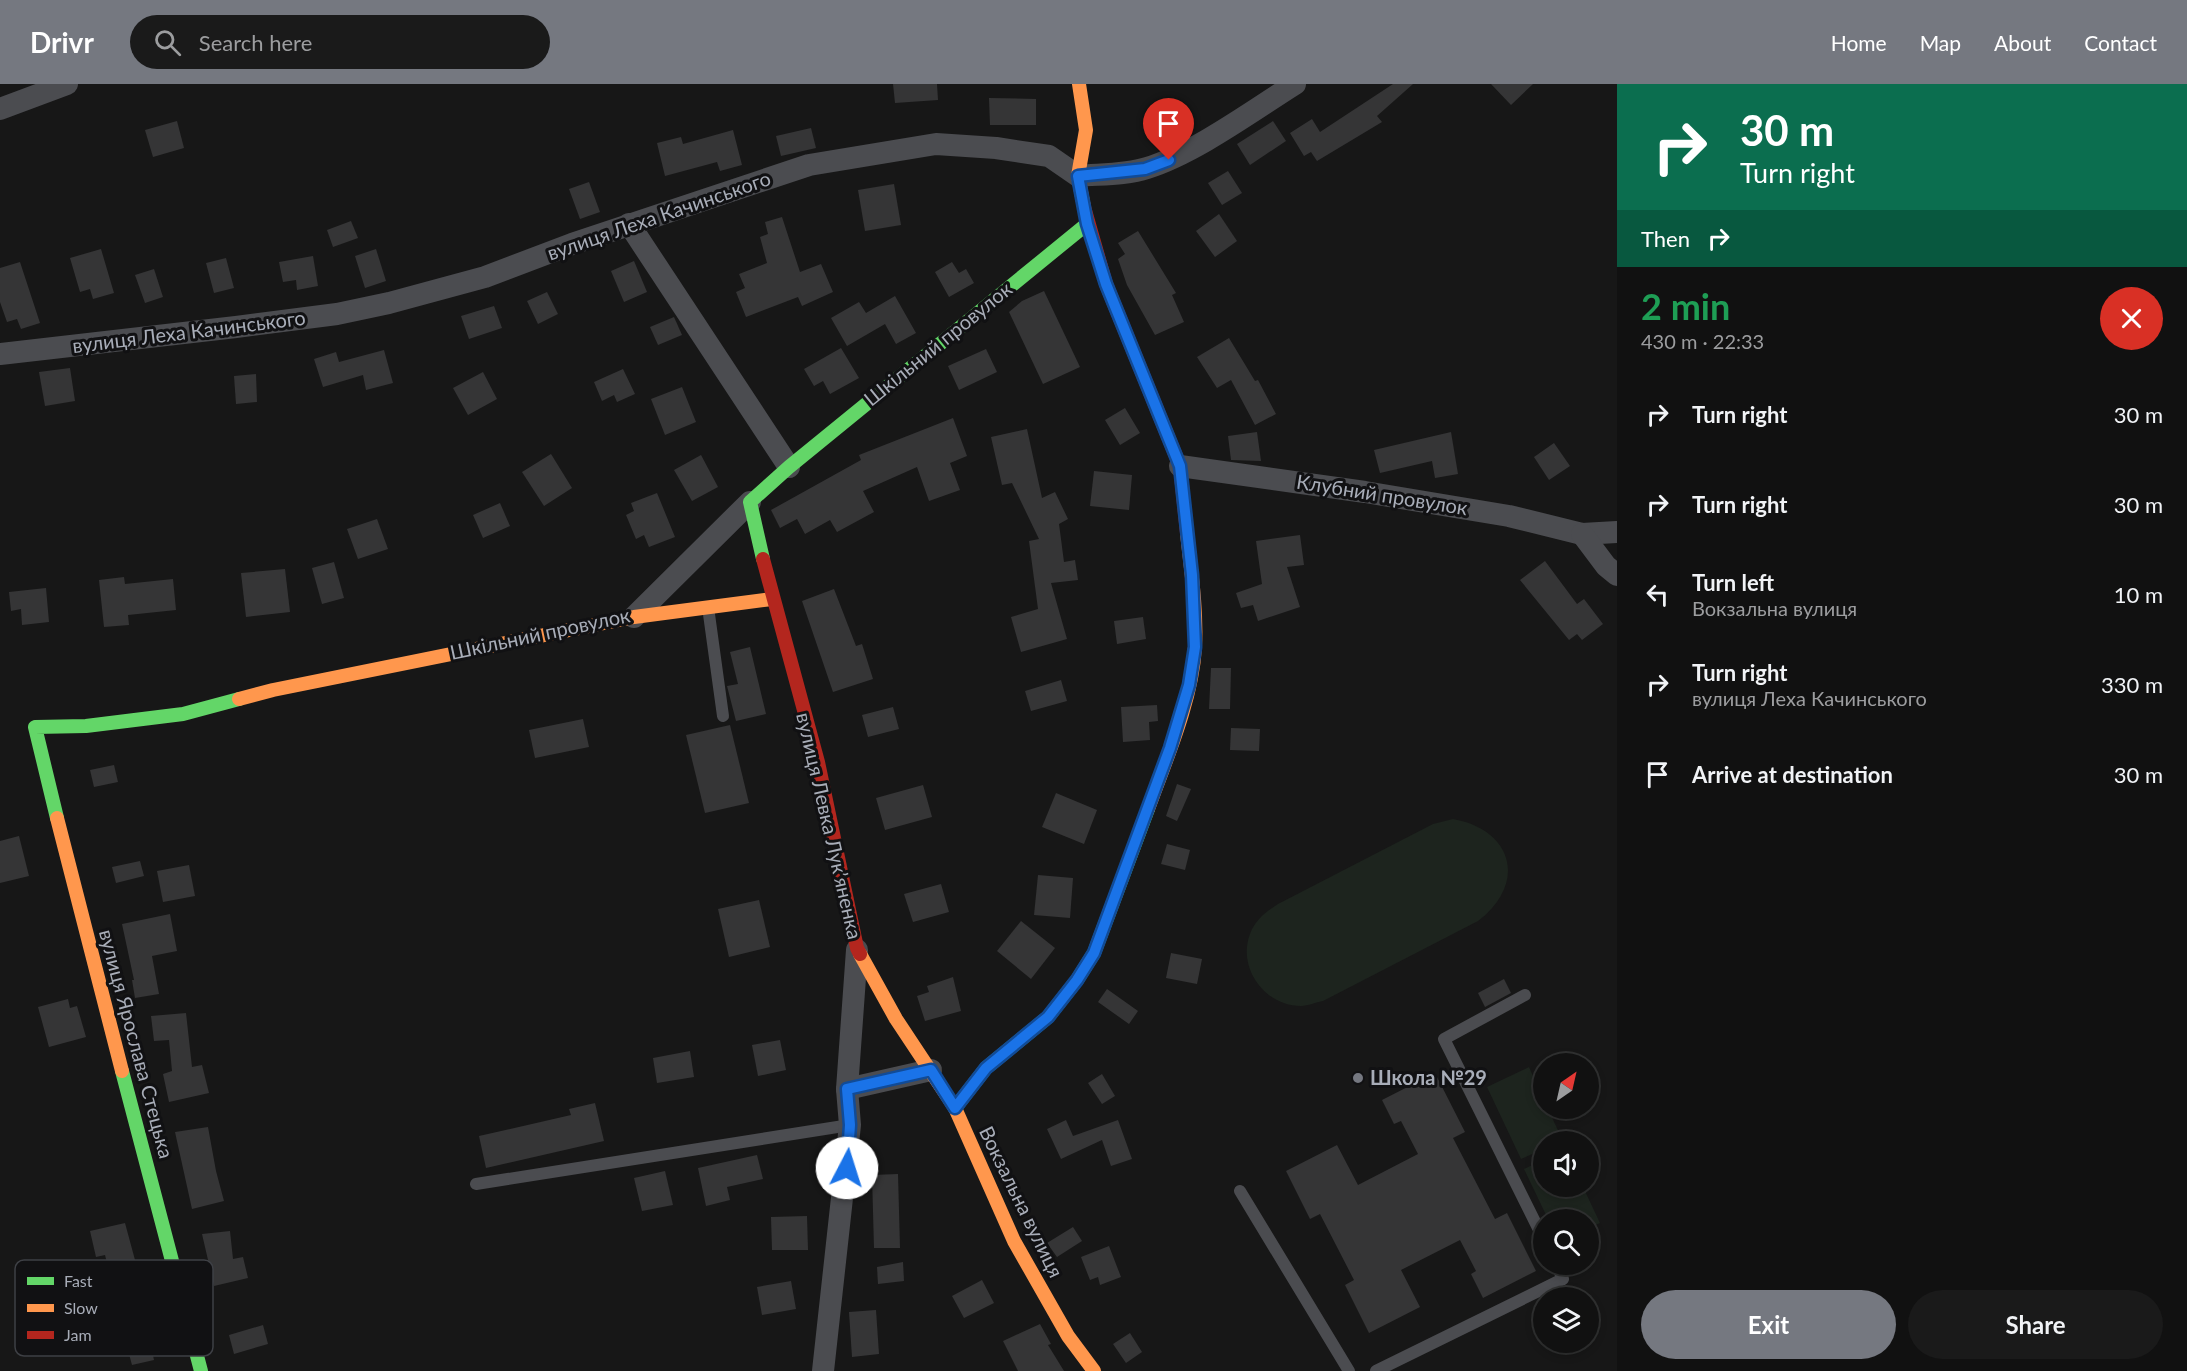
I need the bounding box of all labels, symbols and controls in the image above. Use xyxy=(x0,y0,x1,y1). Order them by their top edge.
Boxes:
search box xyxy=(130,15,550,69)
text: Drivr xyxy=(30,25,94,59)
icon: search xyxy=(151,26,184,59)
text: Search here xyxy=(199,29,312,56)
text: Home xyxy=(1831,30,1887,55)
text: Map xyxy=(1920,30,1961,55)
text: About xyxy=(1994,30,2051,55)
text: Contact xyxy=(2084,30,2157,55)
pin xyxy=(1143,98,1194,160)
text: 30 m xyxy=(1740,105,1834,155)
icon: arrive xyxy=(1152,107,1185,140)
icon: right xyxy=(1641,108,1719,186)
text: Turn right xyxy=(1740,156,1855,189)
street label: вулиця Леха Качинського xyxy=(544,165,774,265)
icon: right xyxy=(1702,222,1735,255)
text: Then xyxy=(1641,225,1690,252)
street label: Шкільний провулок xyxy=(859,276,1017,410)
text: 2 min xyxy=(1641,284,1730,328)
button: close xyxy=(2100,287,2163,350)
street label: вулиця Леха Качинського xyxy=(71,305,307,357)
text: 430 m · 22:33 xyxy=(1641,329,1764,353)
icon: right xyxy=(1641,398,1674,431)
text: Turn right xyxy=(1692,401,1787,428)
text: 30 m xyxy=(2114,401,2163,428)
street label: Клубний провулок xyxy=(1295,469,1470,519)
icon: right xyxy=(1641,488,1674,521)
text: Turn right xyxy=(1692,491,1787,518)
text: 30 m xyxy=(2114,491,2163,518)
text: Turn left xyxy=(1692,569,1774,596)
icon: left xyxy=(1641,578,1674,611)
text: 10 m xyxy=(2114,581,2163,608)
text: Вокзальна вулиця xyxy=(1692,596,1857,620)
street label: Шкільний провулок xyxy=(448,602,633,664)
text: Turn right xyxy=(1692,659,1787,686)
icon: right xyxy=(1641,668,1674,701)
text: 330 m xyxy=(2101,671,2163,698)
text: вулиця Леха Качинського xyxy=(1692,686,1927,710)
street label: вулиця Левка Лукʼяненка xyxy=(792,710,868,941)
icon: arrive xyxy=(1641,758,1674,791)
text: Arrive at destination xyxy=(1692,761,1893,788)
text: 30 m xyxy=(2114,761,2163,788)
street label: вулиця Ярослава Стецька xyxy=(95,926,179,1161)
north arrow xyxy=(1533,1053,1599,1119)
map controls xyxy=(1533,1053,1599,1353)
place label: Школа №29 xyxy=(1370,1065,1487,1089)
marker: Школа №29 xyxy=(1351,1071,1365,1085)
street label: Вокзальна вулиця xyxy=(975,1122,1069,1281)
button: sound xyxy=(1533,1131,1599,1197)
position arrow xyxy=(815,1136,879,1200)
button: search xyxy=(1533,1209,1599,1275)
legend xyxy=(15,1260,213,1356)
text: Fast xyxy=(64,1271,93,1290)
button: layers xyxy=(1533,1287,1599,1353)
button: Exit xyxy=(1641,1290,1896,1359)
button: Share xyxy=(1908,1290,2163,1359)
text: Slow xyxy=(64,1298,98,1317)
text: Jam xyxy=(64,1325,92,1344)

